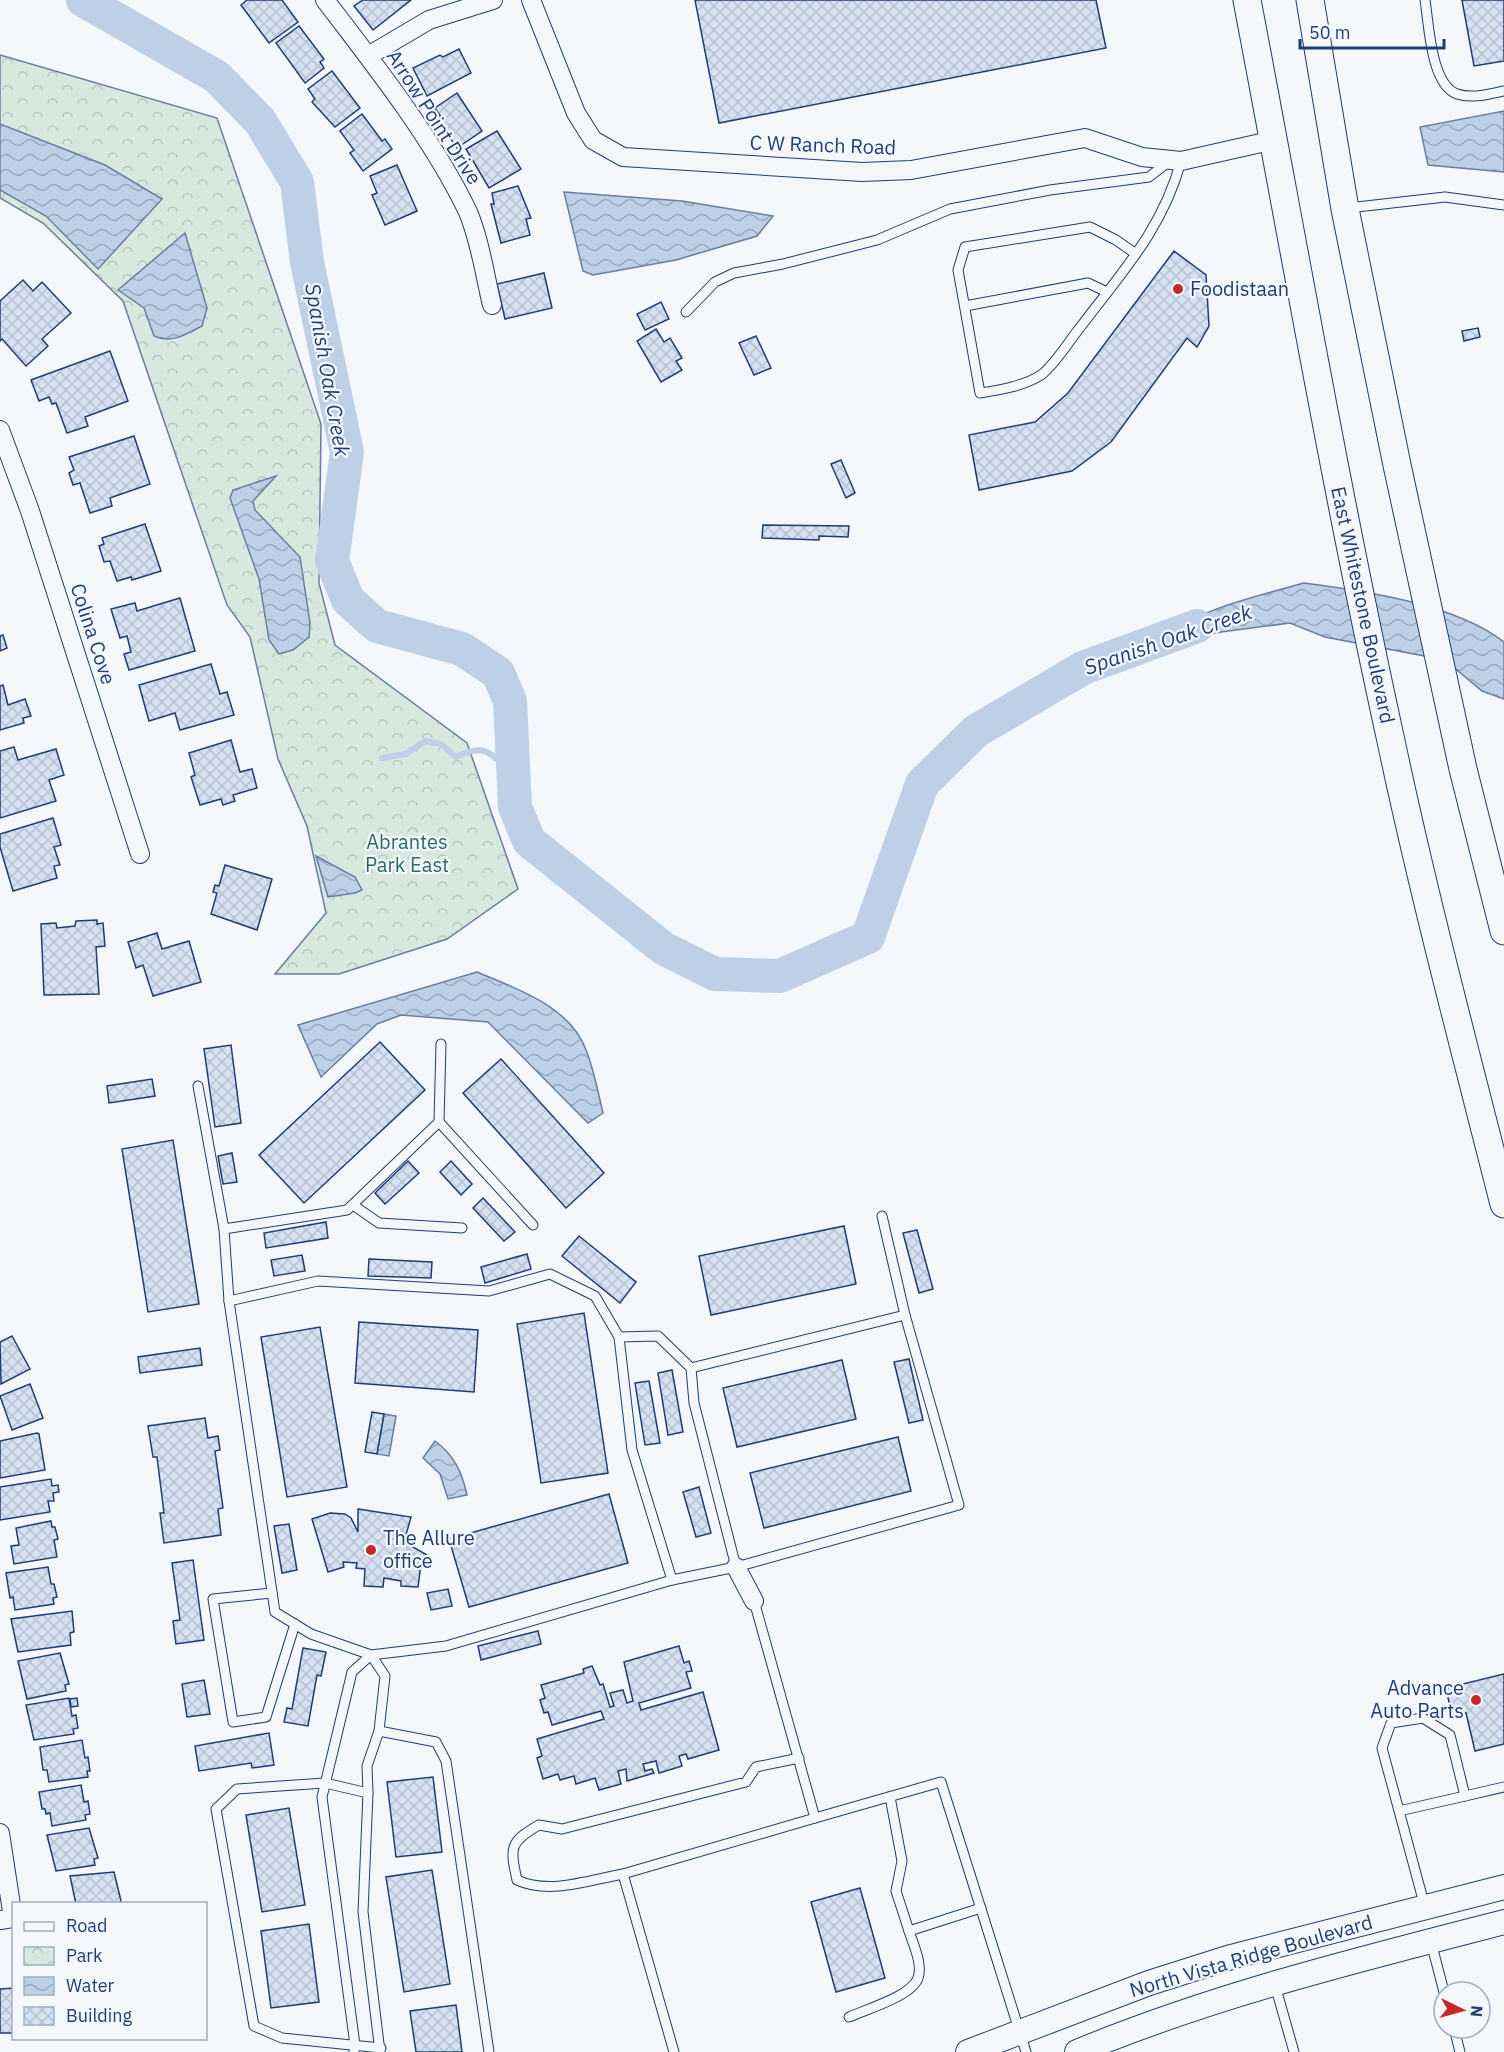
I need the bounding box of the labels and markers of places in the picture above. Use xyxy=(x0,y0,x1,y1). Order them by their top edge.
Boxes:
place label: Foodistaan xyxy=(1190,275,1289,302)
marker: Foodistaan xyxy=(1171,282,1185,296)
place label: The Allure office xyxy=(383,1524,475,1574)
marker: The Allure office xyxy=(364,1543,378,1557)
place label: Advance Auto Parts xyxy=(1370,1674,1464,1724)
marker: Advance Auto Parts xyxy=(1469,1693,1483,1707)

